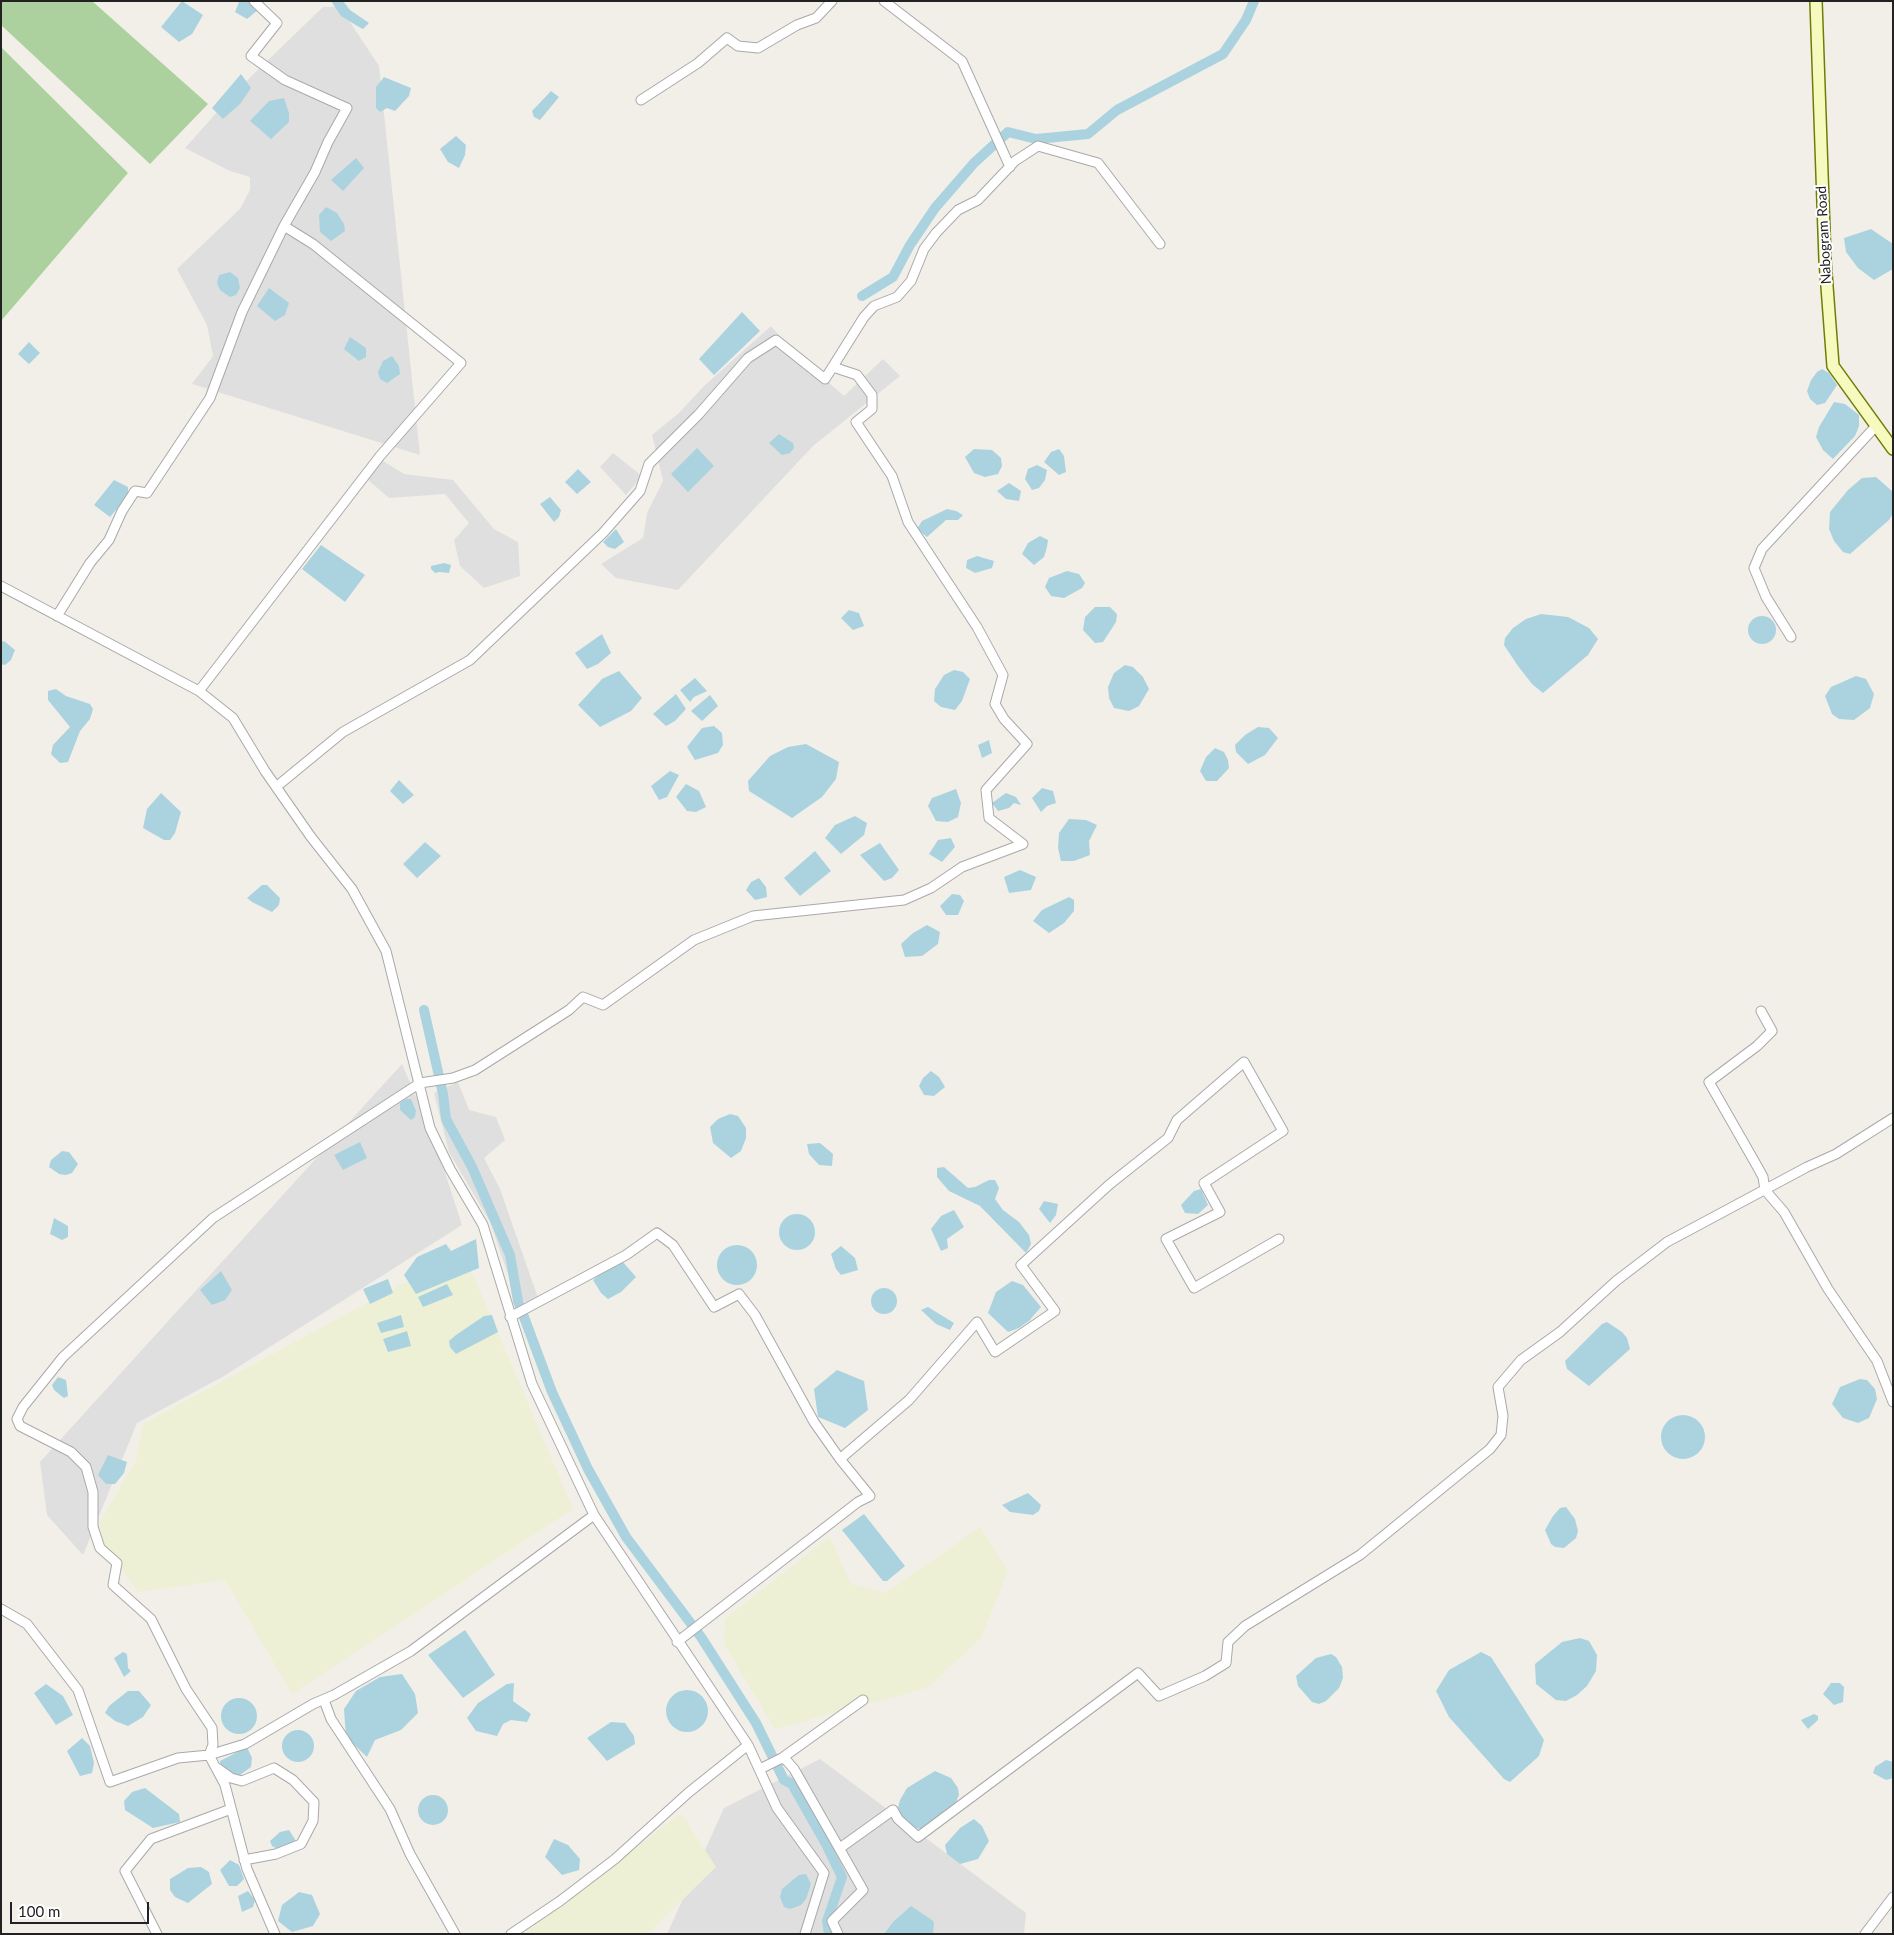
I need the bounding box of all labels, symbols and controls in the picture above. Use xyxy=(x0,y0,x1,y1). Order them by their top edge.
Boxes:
street label: Nabogram Road xyxy=(1813,185,1835,285)
scale bar xyxy=(12,1892,151,1924)
text: 100 m xyxy=(18,1902,60,1920)

